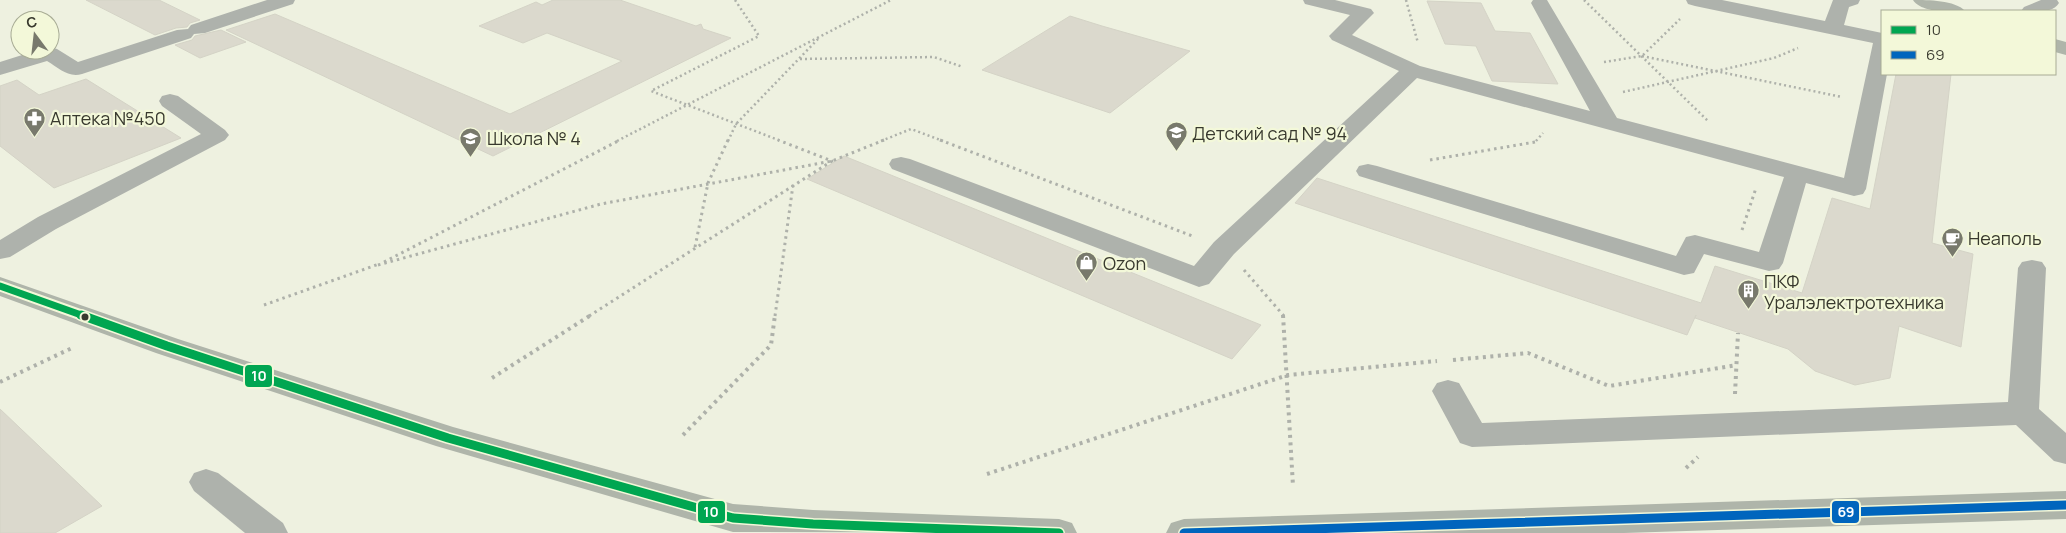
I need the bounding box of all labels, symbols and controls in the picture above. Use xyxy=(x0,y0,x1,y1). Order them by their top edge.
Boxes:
north arrow xyxy=(10,10,60,60)
legend xyxy=(1881,10,2056,75)
text: С xyxy=(24,11,39,32)
text: 10 xyxy=(1926,19,1941,40)
text: 69 xyxy=(1926,44,1944,65)
pharmacy icon: Аптека №450 xyxy=(22,106,46,137)
place label: Аптека №450 xyxy=(50,106,166,130)
school or university icon: Детский сад № 94 xyxy=(1164,121,1188,152)
place label: Детский сад № 94 xyxy=(1192,121,1347,145)
school or university icon: Школа № 4 xyxy=(459,126,483,157)
place label: Школа № 4 xyxy=(487,126,581,150)
cafe icon: Неаполь xyxy=(1940,226,1964,257)
place label: Неаполь xyxy=(1968,226,2042,250)
shop icon: Ozon xyxy=(1075,251,1099,282)
place label: Ozon xyxy=(1103,251,1146,275)
place label: ПКФ Уралэлектротехника xyxy=(1764,269,1944,314)
building icon: ПКФ Уралэлектротехника xyxy=(1736,279,1760,310)
unlabelled marker xyxy=(80,312,90,322)
line badge: 10 xyxy=(244,364,273,388)
text: 10 xyxy=(251,366,267,385)
line badge: 10 xyxy=(697,500,726,524)
line badge: 69 xyxy=(1831,500,1860,524)
text: 10 xyxy=(703,502,719,521)
text: 69 xyxy=(1837,502,1855,521)

